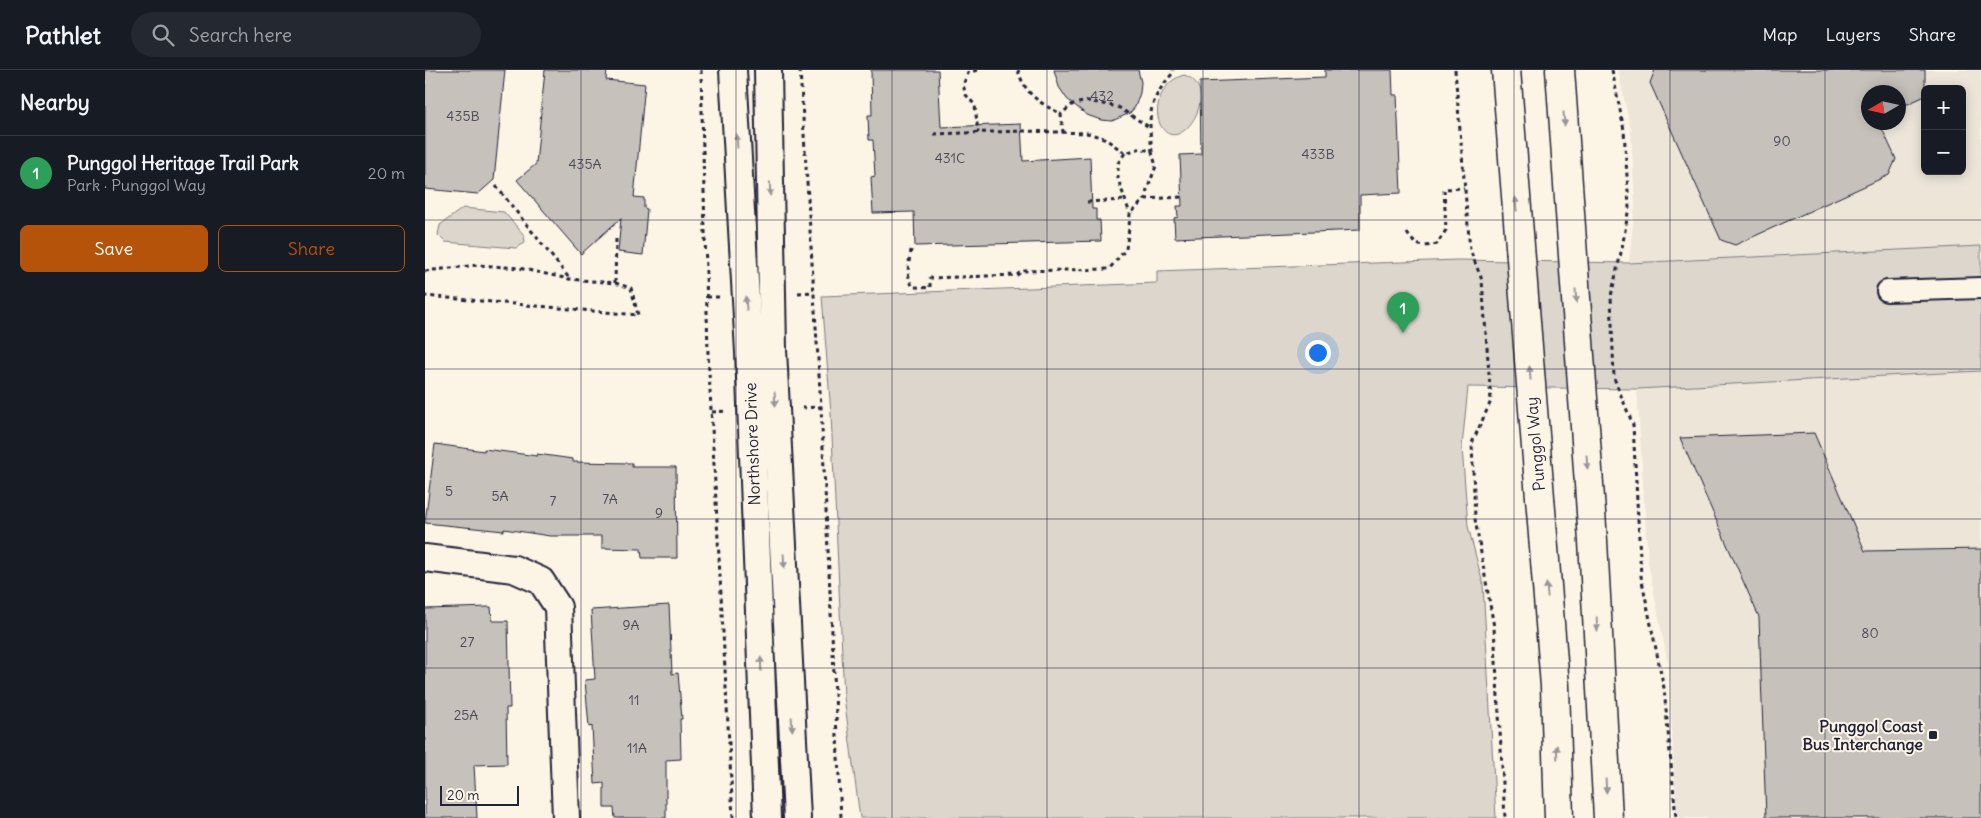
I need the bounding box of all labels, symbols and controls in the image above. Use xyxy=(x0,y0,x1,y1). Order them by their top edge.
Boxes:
search box xyxy=(131,12,481,57)
text: Pathlet xyxy=(25,20,101,50)
icon: search xyxy=(149,21,177,49)
text: Search here xyxy=(189,23,292,47)
text: Map xyxy=(1762,23,1797,46)
text: Layers xyxy=(1825,23,1881,46)
text: Share xyxy=(1909,23,1956,46)
north arrow xyxy=(1861,85,1906,130)
map controls xyxy=(1921,85,1966,175)
button: + xyxy=(1921,85,1966,130)
house number: 432 xyxy=(1090,87,1114,105)
text: Nearby xyxy=(20,89,90,116)
house number: 435B xyxy=(446,107,480,125)
one-way arrow xyxy=(1560,111,1568,127)
button: − xyxy=(1921,130,1966,175)
one-way arrow xyxy=(732,132,740,148)
house number: 90 xyxy=(1773,132,1791,150)
house number: 433B xyxy=(1301,145,1335,163)
house number: 431C xyxy=(935,149,965,167)
text: Punggol Heritage Trail Park xyxy=(67,151,299,175)
house number: 435A xyxy=(568,155,602,173)
text: 1 xyxy=(33,163,39,183)
text: 20 m xyxy=(368,163,405,183)
text: Park · Punggol Way xyxy=(67,175,206,195)
one-way arrow xyxy=(766,181,774,197)
one-way arrow xyxy=(1512,195,1520,211)
button: Save xyxy=(20,225,208,272)
button: Share xyxy=(218,225,405,272)
one-way arrow xyxy=(1572,288,1580,304)
pin: 1 xyxy=(1387,292,1419,333)
one-way arrow xyxy=(741,295,749,311)
your location xyxy=(1305,340,1331,366)
one-way arrow xyxy=(1525,365,1533,381)
street label: Northshore Drive xyxy=(740,382,764,506)
one-way arrow xyxy=(772,391,780,407)
street label: Punggol Way xyxy=(1521,396,1549,492)
one-way arrow xyxy=(1584,454,1592,470)
house number: 5 xyxy=(445,482,453,500)
house number: 5A xyxy=(491,487,509,505)
house number: 7A xyxy=(602,490,618,508)
house number: 7 xyxy=(550,492,557,510)
house number: 9 xyxy=(655,504,663,522)
one-way arrow xyxy=(780,554,788,570)
one-way arrow xyxy=(1543,581,1551,597)
house number: 9A xyxy=(622,616,640,634)
one-way arrow xyxy=(1594,616,1602,632)
house number: 80 xyxy=(1861,624,1879,642)
house number: 27 xyxy=(460,633,474,651)
one-way arrow xyxy=(757,656,765,672)
house number: 11 xyxy=(628,691,640,709)
house number: 25A xyxy=(454,706,478,724)
one-way arrow xyxy=(788,716,796,732)
place label: Punggol Coast Bus Interchange xyxy=(1803,716,1924,755)
marker: Punggol Coast Bus Interchange xyxy=(1927,729,1939,741)
house number: 11A xyxy=(627,739,647,757)
one-way arrow xyxy=(1552,744,1560,760)
one-way arrow xyxy=(1603,778,1611,794)
scale bar xyxy=(440,783,519,806)
text: 20 m xyxy=(447,786,480,804)

